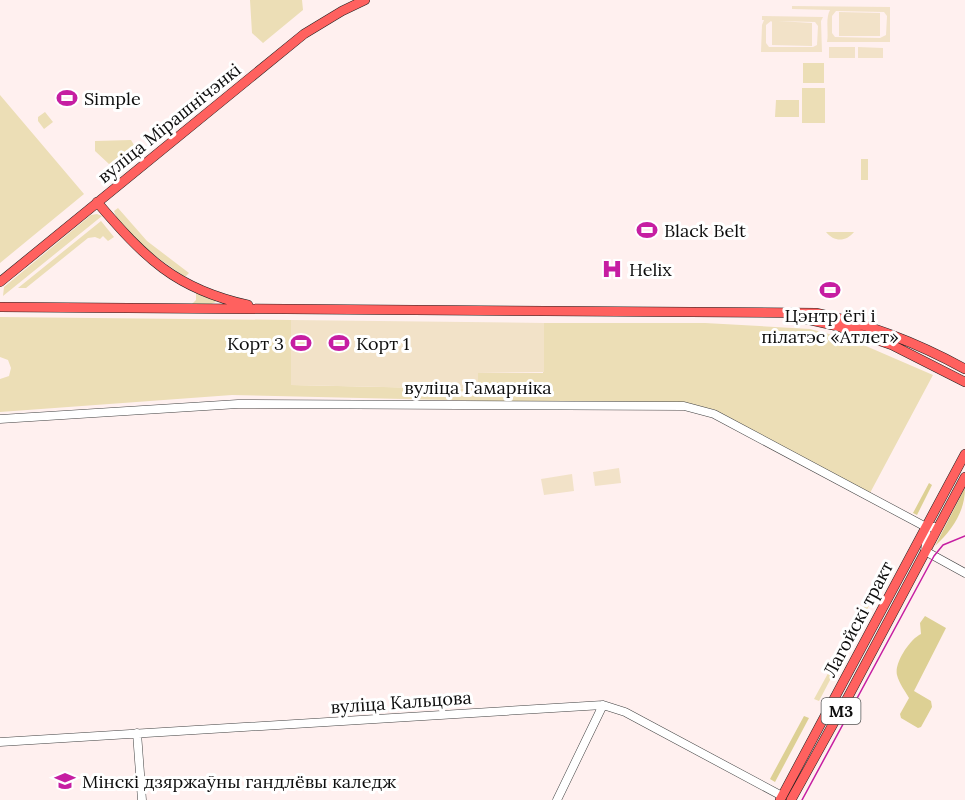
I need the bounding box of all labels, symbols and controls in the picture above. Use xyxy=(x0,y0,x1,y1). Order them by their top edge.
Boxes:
street label: вуліца Мірашнічэнкі xyxy=(93,58,245,188)
sports icon: Simple xyxy=(55,86,79,110)
place label: Simple xyxy=(84,87,141,110)
sports icon: Black Belt xyxy=(635,218,659,242)
place label: Black Belt xyxy=(664,219,746,242)
hospital icon: Helix xyxy=(600,257,624,281)
place label: Helix xyxy=(629,258,672,281)
sports icon: Цэнтр ёгі і пілатэс «Атлет» xyxy=(818,278,842,302)
place label: Цэнтр ёгі і пілатэс «Атлет» xyxy=(761,304,899,348)
sports icon: Корт 3 xyxy=(289,331,313,355)
sports icon: Корт 1 xyxy=(327,331,351,355)
place label: Корт 3 xyxy=(227,332,284,355)
place label: Корт 1 xyxy=(356,332,410,355)
street label: вуліца Гамарніка xyxy=(404,376,552,399)
street label: Лагойскі тракт xyxy=(818,557,898,681)
street label: вуліца Кальцова xyxy=(330,686,472,718)
road number: М3 xyxy=(822,698,860,724)
school or university icon: Мінскі дзяржаўны гандлёвы каледж xyxy=(53,769,77,793)
place label: Мінскі дзяржаўны гандлёвы каледж xyxy=(82,770,396,793)

